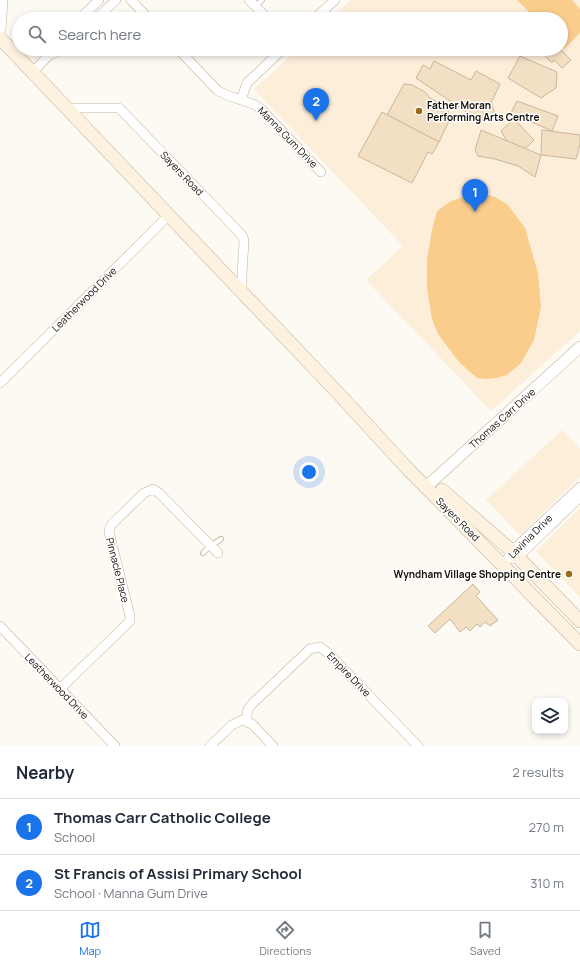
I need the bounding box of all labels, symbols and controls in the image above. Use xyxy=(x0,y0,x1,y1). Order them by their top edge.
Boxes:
search box xyxy=(12,12,568,56)
icon: search xyxy=(26,23,48,45)
text: Search here xyxy=(58,24,141,45)
pin: 2 xyxy=(303,88,329,121)
place label: Father Moran Performing Arts Centre xyxy=(427,98,539,124)
street label: Manna Gum Drive xyxy=(255,103,321,171)
marker: Father Moran Performing Arts Centre xyxy=(414,106,424,116)
street label: Sayers Road xyxy=(157,148,207,198)
pin: 1 xyxy=(462,179,488,212)
street label: Leatherwood Drive xyxy=(48,263,120,335)
street label: Thomas Carr Drive xyxy=(466,384,538,451)
your location xyxy=(299,462,319,482)
street label: Sayers Road xyxy=(433,494,483,544)
street label: Lavinia Drive xyxy=(505,511,555,561)
street label: Pinnacle Place xyxy=(103,536,133,604)
place label: Wyndham Village Shopping Centre xyxy=(393,567,561,581)
marker: Wyndham Village Shopping Centre xyxy=(564,569,574,579)
street label: Empire Drive xyxy=(324,649,374,700)
street label: Leatherwood Drive xyxy=(22,650,92,722)
map controls xyxy=(532,698,568,734)
button: layers xyxy=(532,698,568,734)
text: Nearby xyxy=(16,761,74,784)
text: 2 results xyxy=(512,763,564,781)
text: Thomas Carr Catholic College xyxy=(54,807,271,828)
text: 1 xyxy=(26,818,32,836)
text: 270 m xyxy=(529,818,564,836)
text: School xyxy=(54,828,95,846)
text: St Francis of Assisi Primary School xyxy=(54,863,302,884)
text: 2 xyxy=(25,874,33,892)
text: 310 m xyxy=(530,874,564,892)
text: School · Manna Gum Drive xyxy=(54,884,208,902)
tab: Map xyxy=(79,919,101,958)
tab: Directions xyxy=(259,919,312,958)
tab: Saved xyxy=(470,919,501,958)

